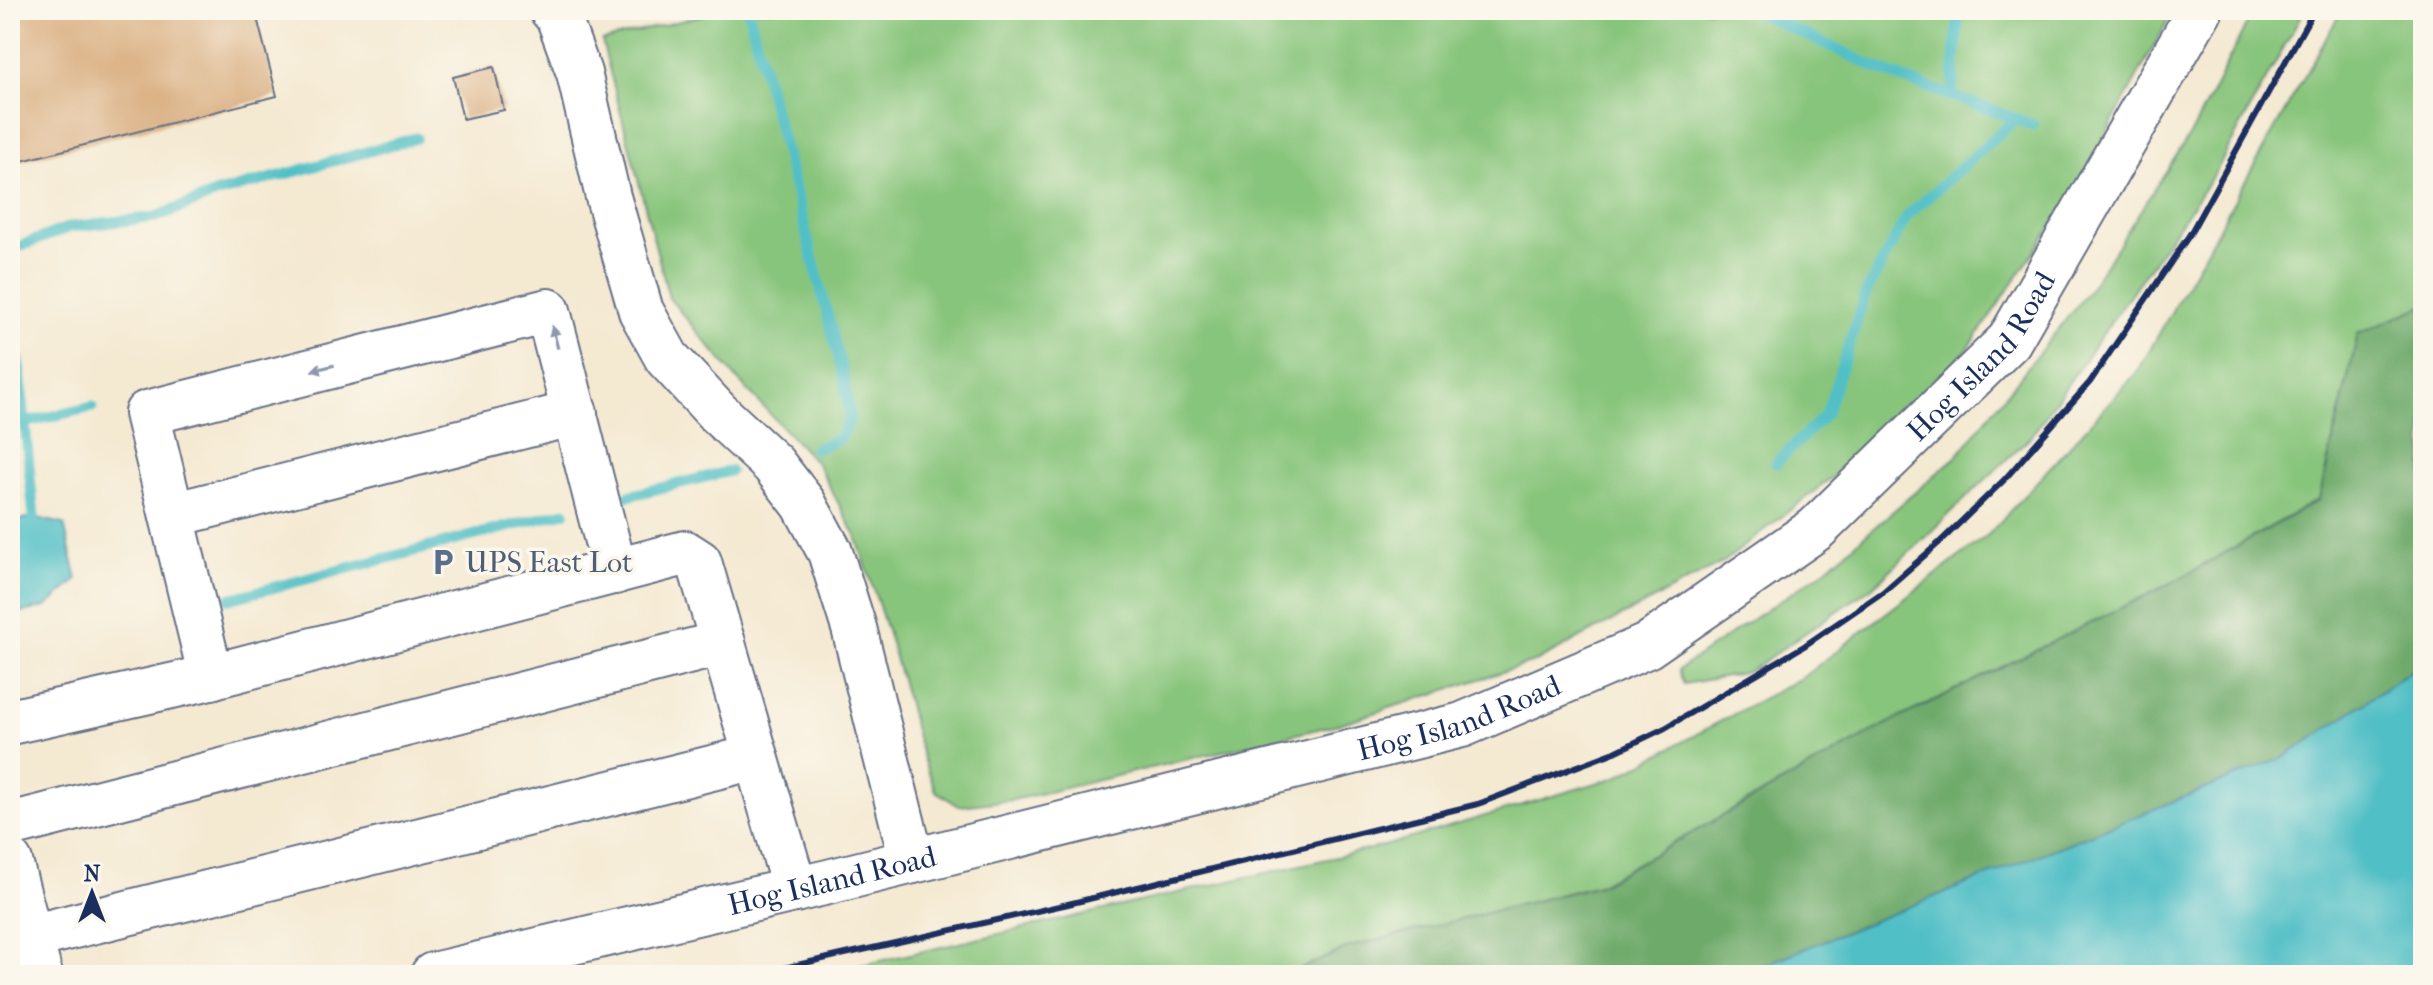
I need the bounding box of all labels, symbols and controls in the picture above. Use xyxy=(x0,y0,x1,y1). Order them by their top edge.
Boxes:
street label: Hog Island Road xyxy=(1900,265,2063,448)
one-way arrow xyxy=(549,324,561,349)
one-way arrow xyxy=(310,363,335,375)
place label: UPS East Lot xyxy=(465,545,633,580)
parking icon: UPS East Lot xyxy=(428,547,458,577)
street label: Hog Island Road xyxy=(1354,667,1566,768)
street label: Hog Island Road xyxy=(725,838,940,922)
north arrow xyxy=(52,853,132,933)
text: N xyxy=(84,861,101,887)

